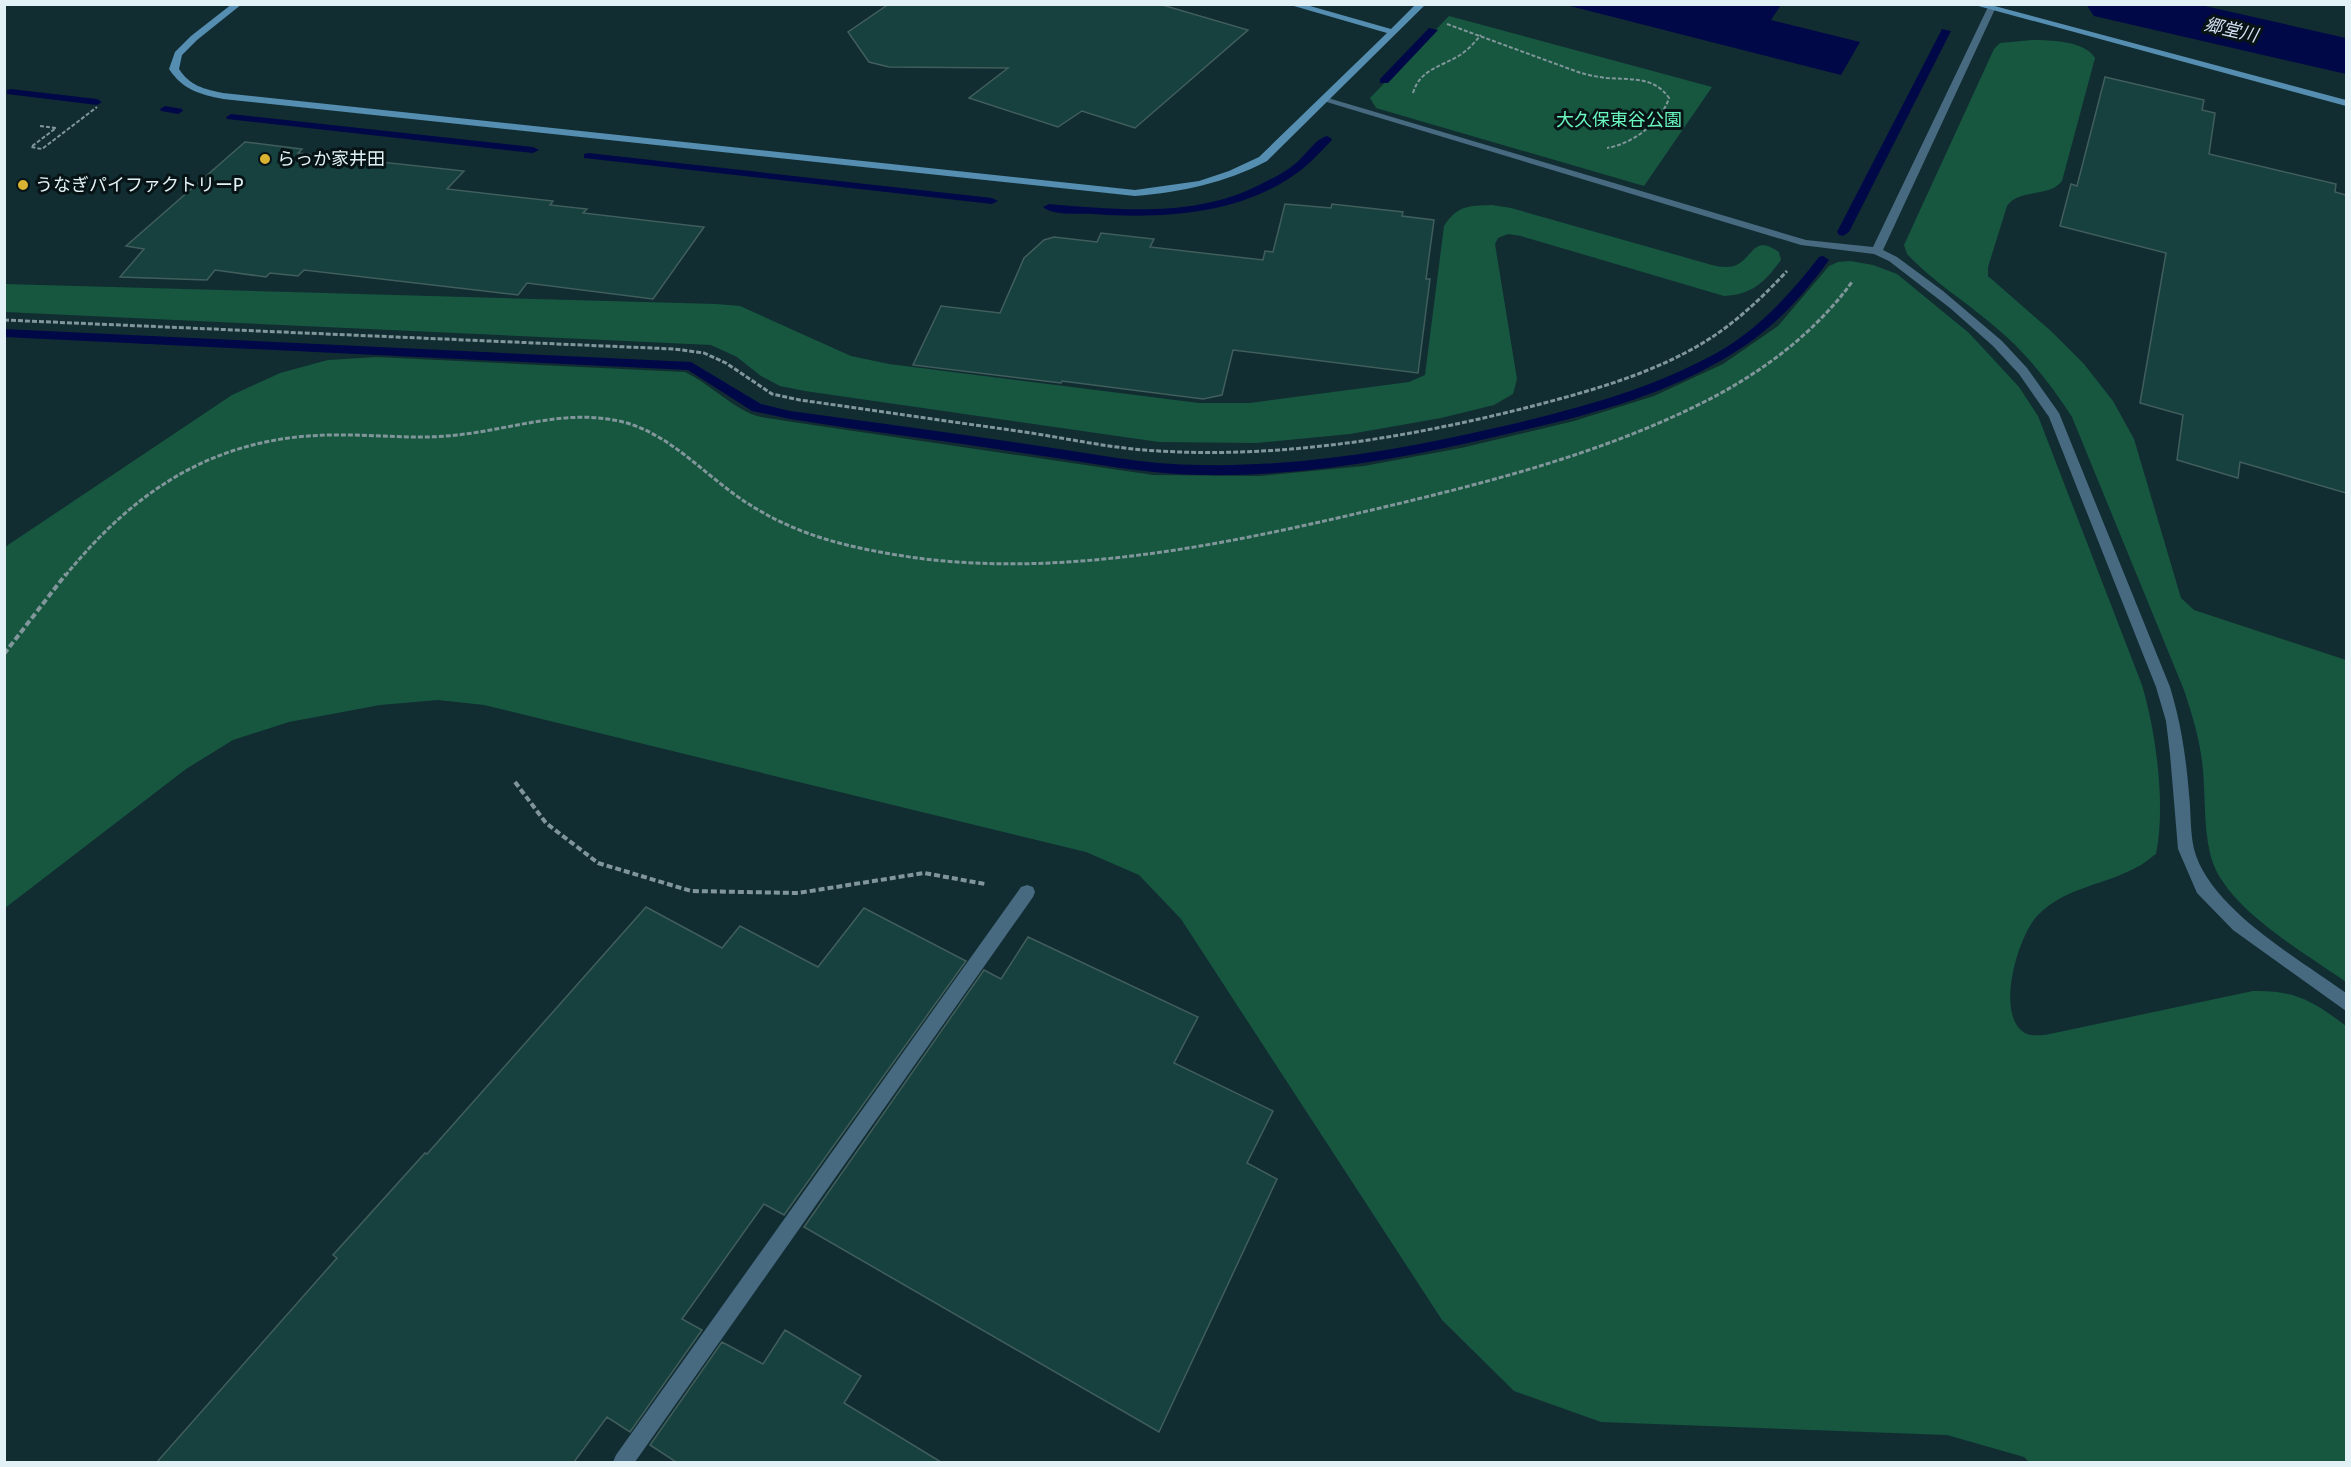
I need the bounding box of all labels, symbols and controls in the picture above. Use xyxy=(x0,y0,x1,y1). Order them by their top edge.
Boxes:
water label: 郷堂川 xyxy=(2202,13,2262,47)
park label: 大久保東谷公園 xyxy=(1556,109,1682,131)
place label: らっか家井田 xyxy=(277,148,385,170)
marker: らっか家井田 xyxy=(258,152,272,166)
place label: うなぎパイファクトリーP xyxy=(35,174,243,196)
marker: うなぎパイファクトリーP xyxy=(16,178,30,192)

